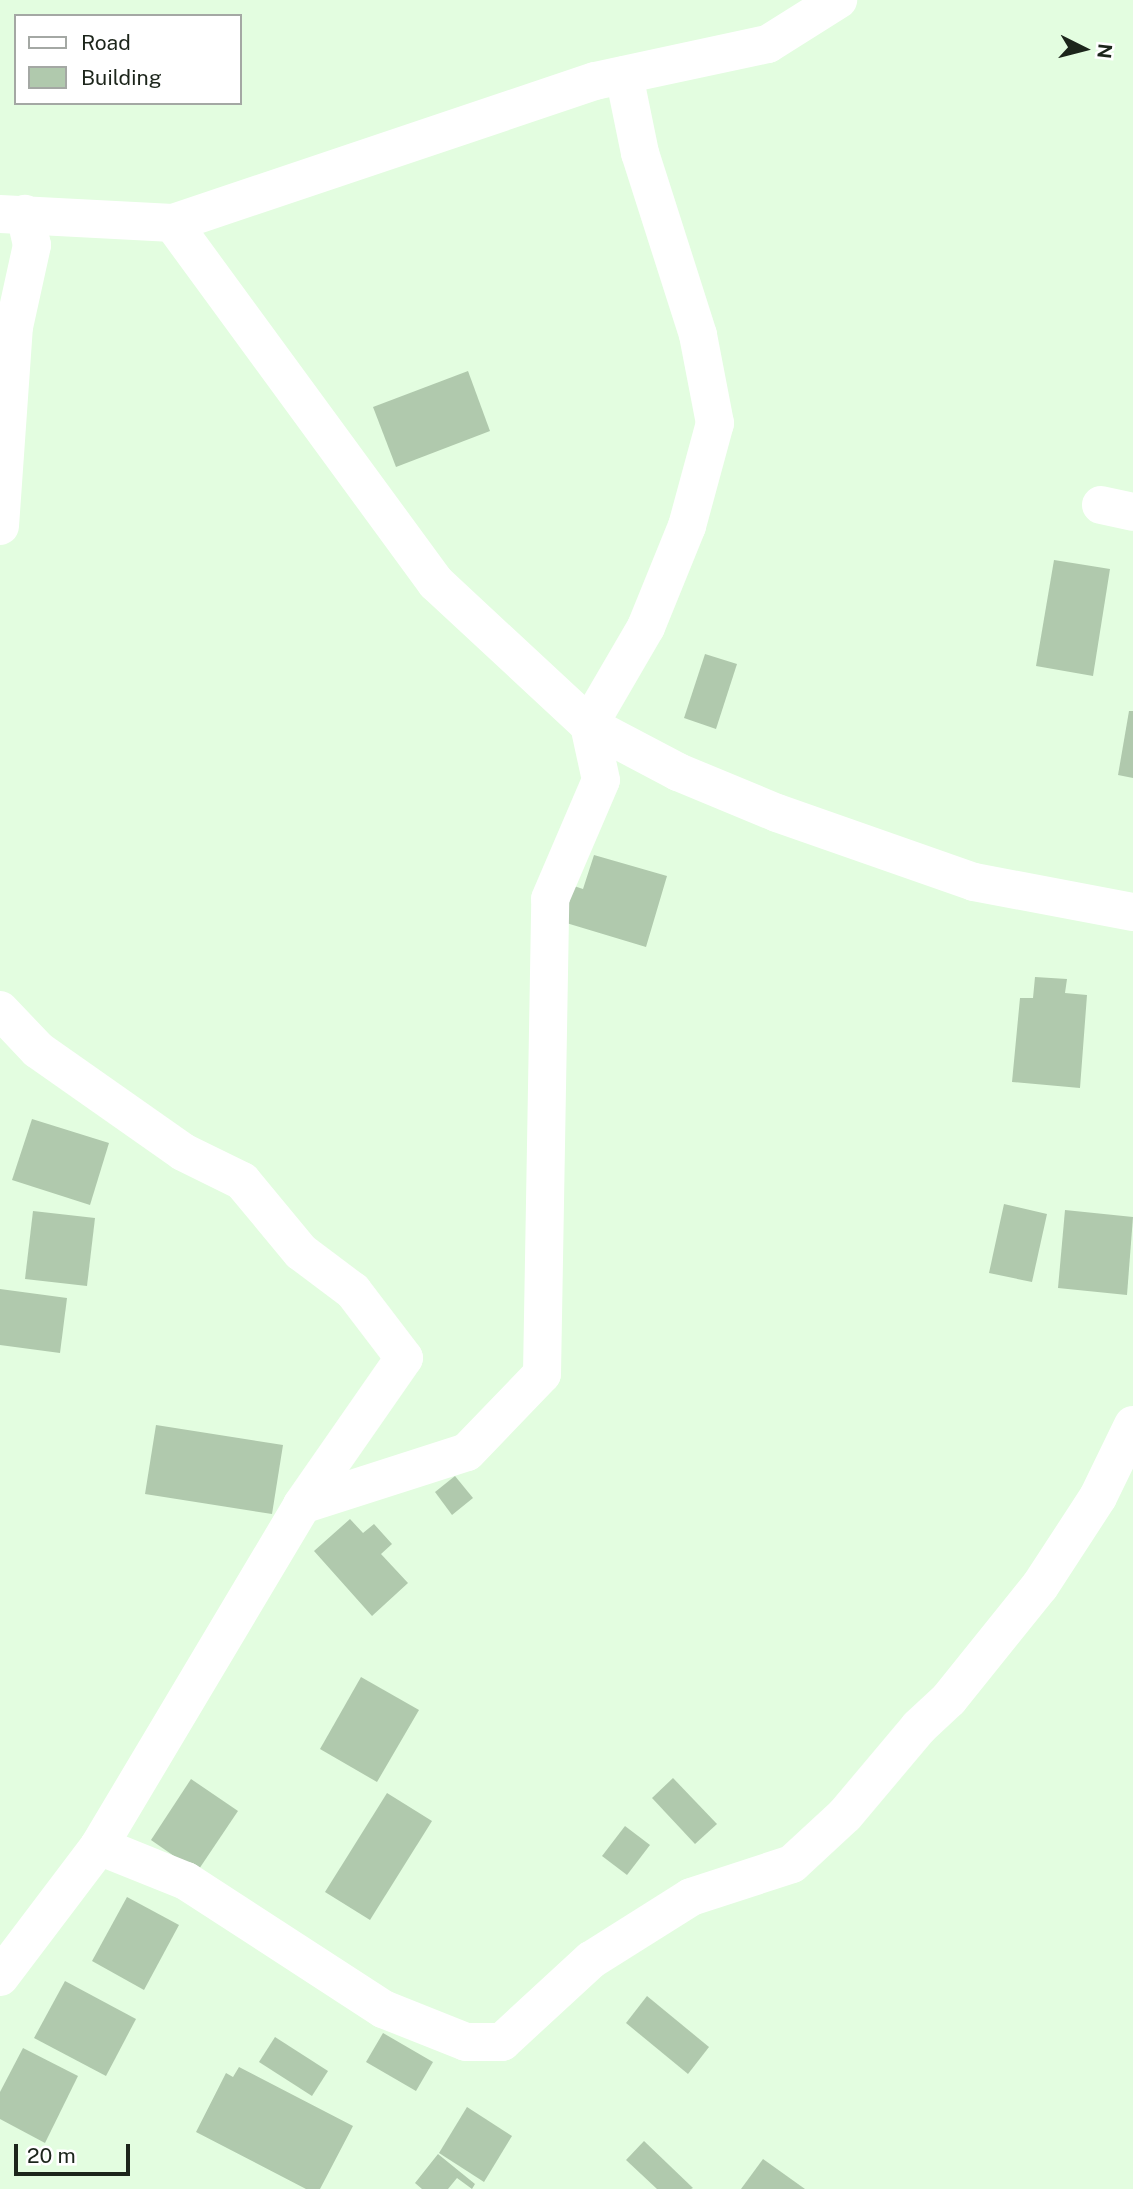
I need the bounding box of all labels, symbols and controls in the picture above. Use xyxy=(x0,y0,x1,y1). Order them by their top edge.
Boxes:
legend xyxy=(14,14,242,105)
north arrow xyxy=(1049,14,1119,84)
text: Road xyxy=(81,30,131,55)
text: N xyxy=(1093,43,1117,60)
text: Building xyxy=(81,65,162,90)
scale bar xyxy=(18,2130,133,2174)
text: 20 m xyxy=(27,2143,76,2168)

